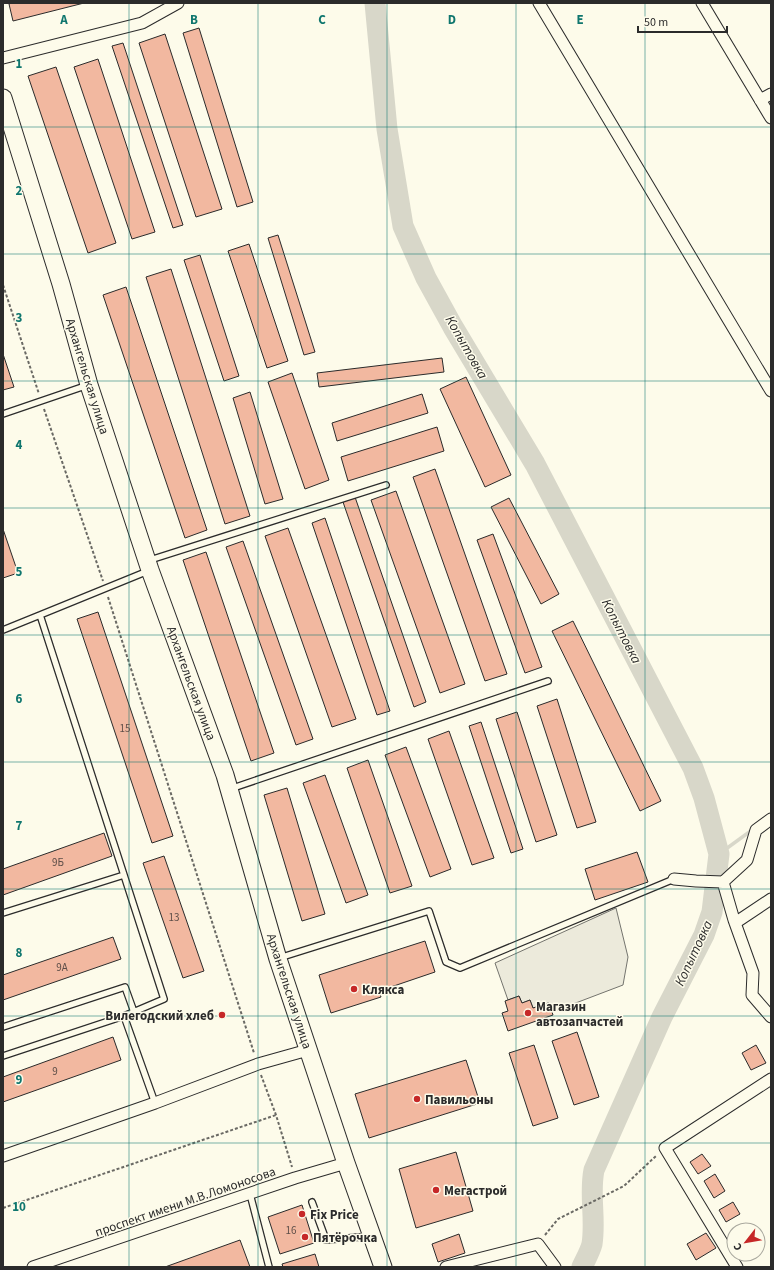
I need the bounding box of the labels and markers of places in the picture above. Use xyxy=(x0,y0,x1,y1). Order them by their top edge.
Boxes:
place label: Клякса xyxy=(362,981,404,999)
marker: Клякса xyxy=(349,984,359,994)
place label: Магазин автозапчастей xyxy=(536,998,623,1031)
place label: Вилегодский хлеб xyxy=(105,1007,214,1025)
marker: Магазин автозапчастей xyxy=(523,1008,533,1018)
marker: Вилегодский хлеб xyxy=(217,1010,227,1020)
place label: Павильоны xyxy=(425,1091,493,1109)
marker: Павильоны xyxy=(412,1094,422,1104)
place label: Мегастрой xyxy=(444,1182,507,1200)
marker: Мегастрой xyxy=(431,1185,441,1195)
place label: Fix Price xyxy=(310,1206,359,1224)
marker: Fix Price xyxy=(297,1209,307,1219)
place label: Пятёрочка xyxy=(313,1229,377,1247)
marker: Пятёрочка xyxy=(300,1232,310,1242)

